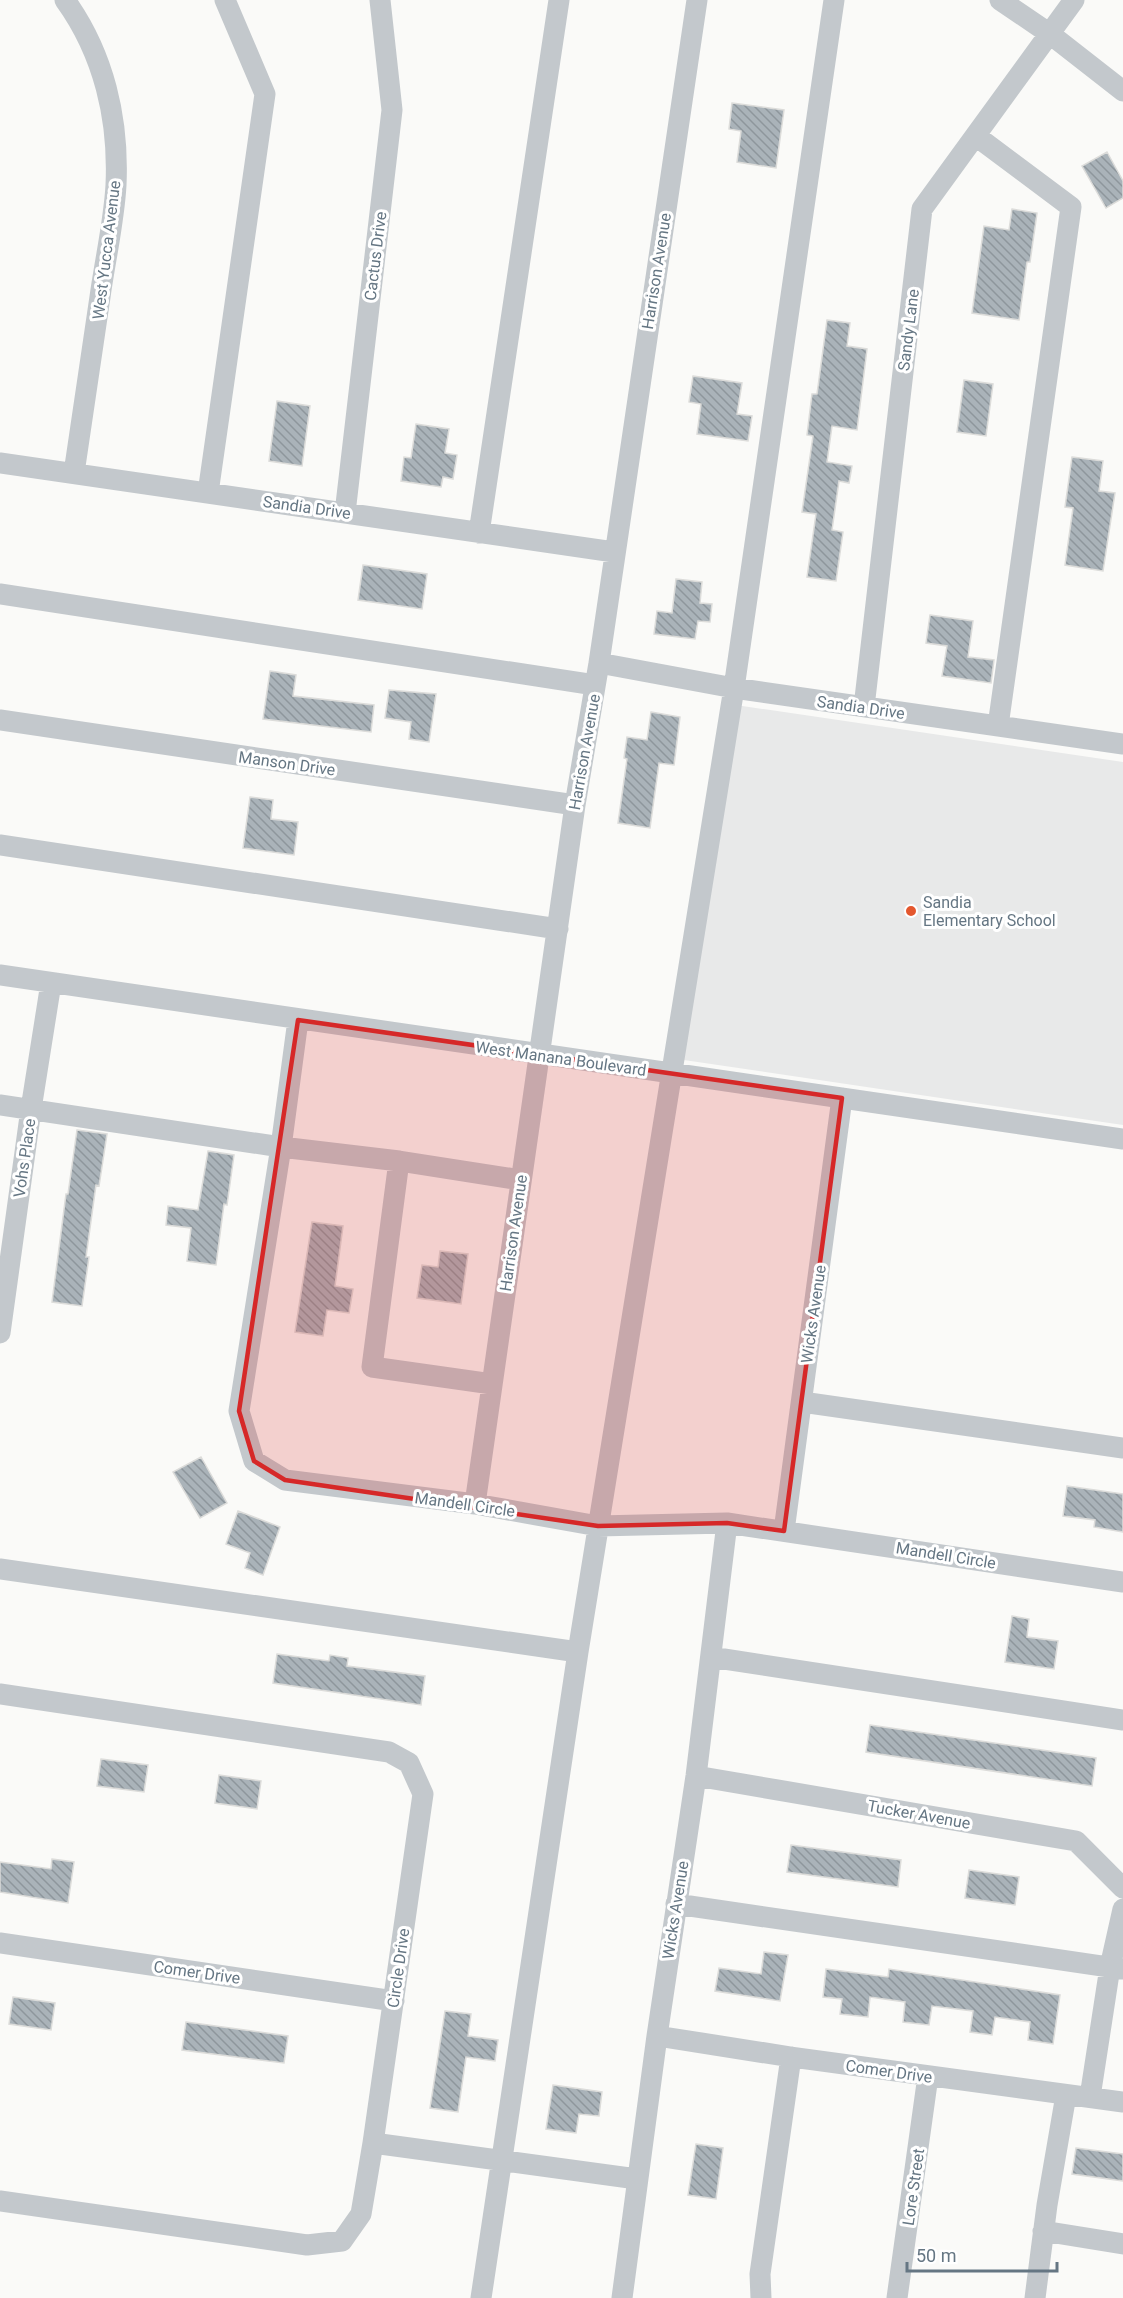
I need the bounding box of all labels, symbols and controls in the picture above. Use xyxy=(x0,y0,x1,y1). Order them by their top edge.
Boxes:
street label: West Yucca Avenue xyxy=(89,180,124,321)
street label: Cactus Drive xyxy=(361,210,390,302)
street label: Harrison Avenue xyxy=(638,212,675,331)
street label: Sandy Lane xyxy=(894,288,923,372)
street label: Sandia Drive xyxy=(262,492,352,523)
street label: Sandia Drive xyxy=(816,692,906,723)
street label: Harrison Avenue xyxy=(565,693,604,812)
street label: Manson Drive xyxy=(237,747,337,780)
place label: Sandia Elementary School xyxy=(923,893,1056,930)
marker: Sandia Elementary School xyxy=(904,904,918,918)
street label: West Manana Boulevard xyxy=(474,1037,648,1080)
street label: Vohs Place xyxy=(10,1117,39,1199)
street label: Harrison Avenue xyxy=(496,1174,531,1293)
street label: Wicks Avenue xyxy=(797,1264,830,1364)
street label: Mandell Circle xyxy=(414,1488,516,1521)
street label: Mandell Circle xyxy=(895,1538,997,1573)
street label: Tucker Avenue xyxy=(866,1796,972,1833)
street label: Wicks Avenue xyxy=(658,1860,693,1961)
street label: Circle Drive xyxy=(384,1927,413,2009)
street label: Comer Drive xyxy=(152,1957,242,1988)
street label: Comer Drive xyxy=(844,2056,934,2087)
street label: Lore Street xyxy=(899,2147,928,2227)
scale bar xyxy=(907,2235,1057,2273)
text: 50 m xyxy=(916,2245,956,2266)

